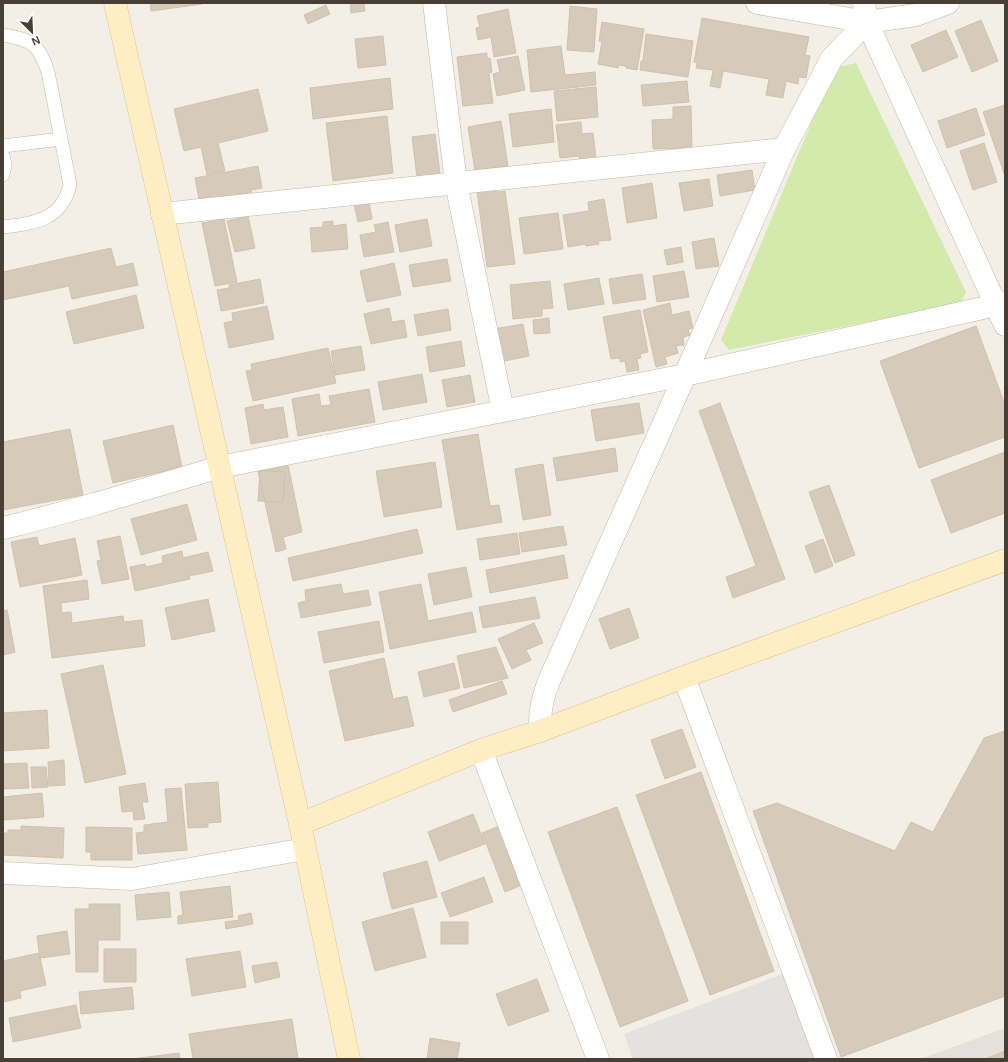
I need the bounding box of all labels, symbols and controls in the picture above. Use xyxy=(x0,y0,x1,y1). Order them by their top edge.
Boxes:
north arrow xyxy=(12,12,52,52)
text: N xyxy=(30,34,42,48)

